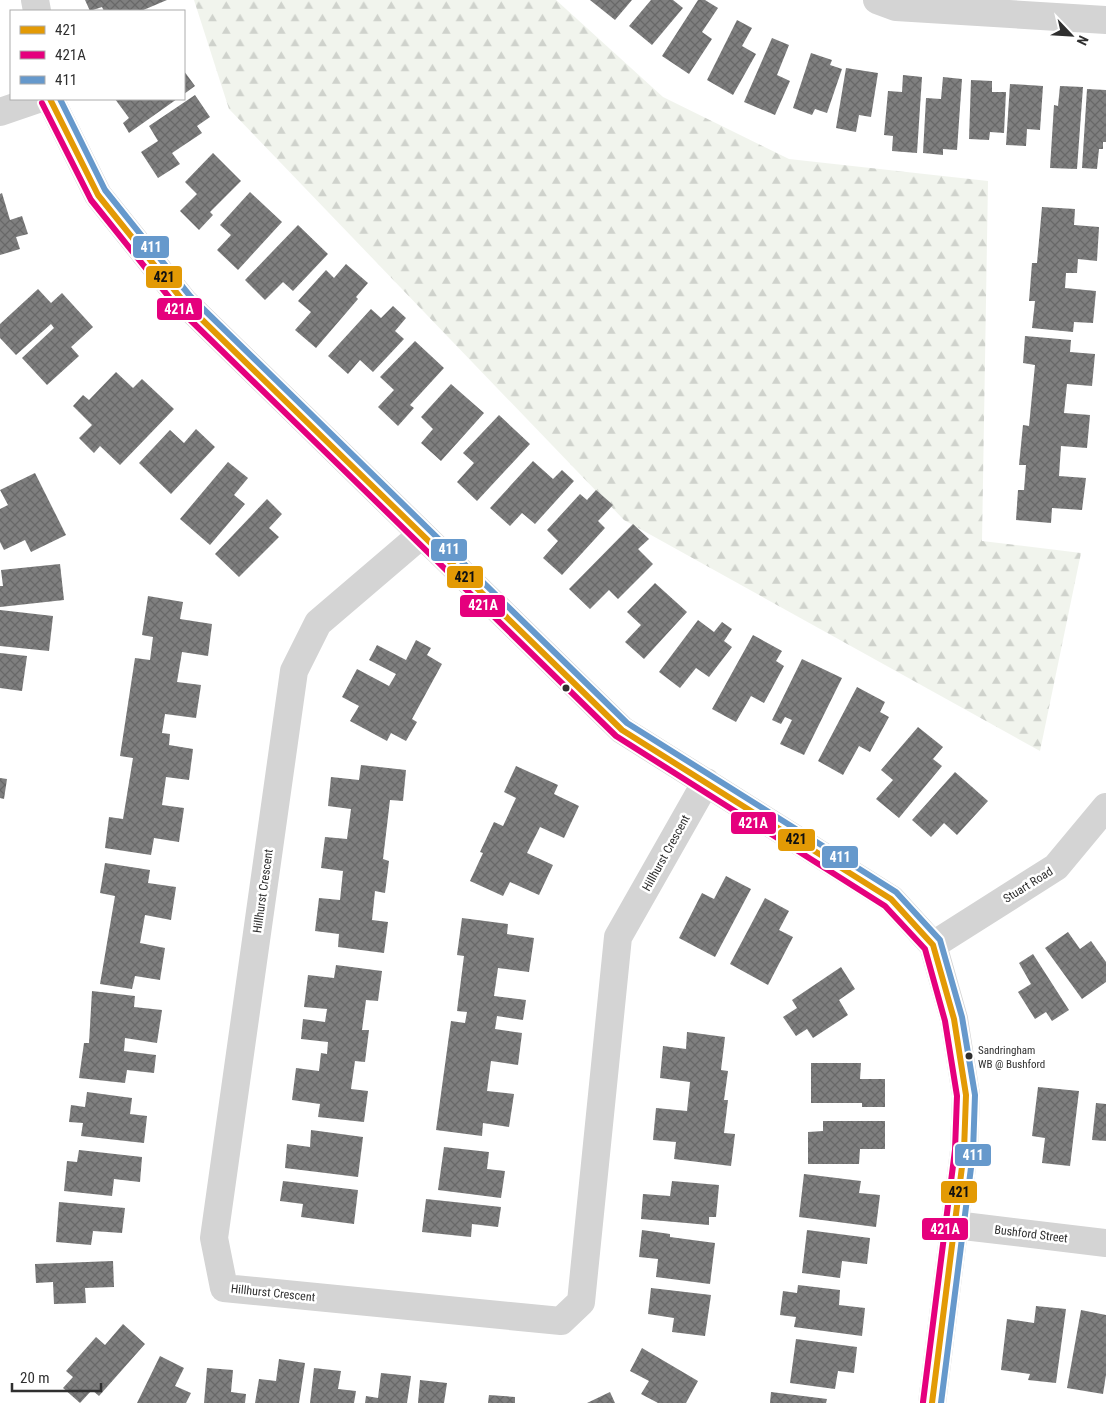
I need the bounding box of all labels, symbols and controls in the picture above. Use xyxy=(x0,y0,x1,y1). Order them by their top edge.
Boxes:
legend xyxy=(10,10,185,100)
north arrow xyxy=(1046,10,1096,60)
text: 421 xyxy=(55,21,77,39)
text: N xyxy=(1074,33,1092,48)
text: 421A xyxy=(55,46,86,64)
text: 411 xyxy=(55,71,77,89)
line badge: 411 xyxy=(132,235,170,259)
text: 411 xyxy=(140,239,162,255)
line badge: 421 xyxy=(145,265,183,289)
text: 421 xyxy=(153,269,175,285)
line badge: 421A xyxy=(156,297,203,321)
text: 421A xyxy=(164,301,194,317)
line badge: 411 xyxy=(430,538,468,562)
text: 411 xyxy=(438,541,460,557)
line badge: 421 xyxy=(446,565,484,589)
text: 421 xyxy=(454,569,476,585)
line badge: 421A xyxy=(459,594,506,618)
text: 421A xyxy=(468,597,498,613)
unlabelled marker xyxy=(561,683,571,693)
line badge: 421A xyxy=(730,811,777,835)
street label: Hillhurst Crescent xyxy=(639,812,693,893)
text: 421A xyxy=(738,815,768,831)
line badge: 421 xyxy=(777,828,816,852)
text: 421 xyxy=(785,831,807,847)
line badge: 411 xyxy=(821,845,859,869)
street label: Hillhurst Crescent xyxy=(250,848,276,934)
text: 411 xyxy=(829,849,851,865)
street label: Stuart Road xyxy=(1001,864,1055,906)
place label: Sandringham WB @ Bushford xyxy=(978,1044,1045,1071)
marker: Sandringham WB @ Bushford xyxy=(964,1051,974,1061)
line badge: 411 xyxy=(954,1143,992,1167)
text: 411 xyxy=(962,1147,984,1163)
line badge: 421 xyxy=(940,1180,978,1204)
text: 421 xyxy=(948,1184,970,1200)
line badge: 421A xyxy=(921,1217,969,1241)
text: 421A xyxy=(930,1221,960,1237)
street label: Bushford Street xyxy=(994,1223,1069,1246)
street label: Hillhurst Crescent xyxy=(230,1282,316,1304)
scale bar xyxy=(12,1360,101,1392)
text: 20 m xyxy=(20,1369,50,1387)

